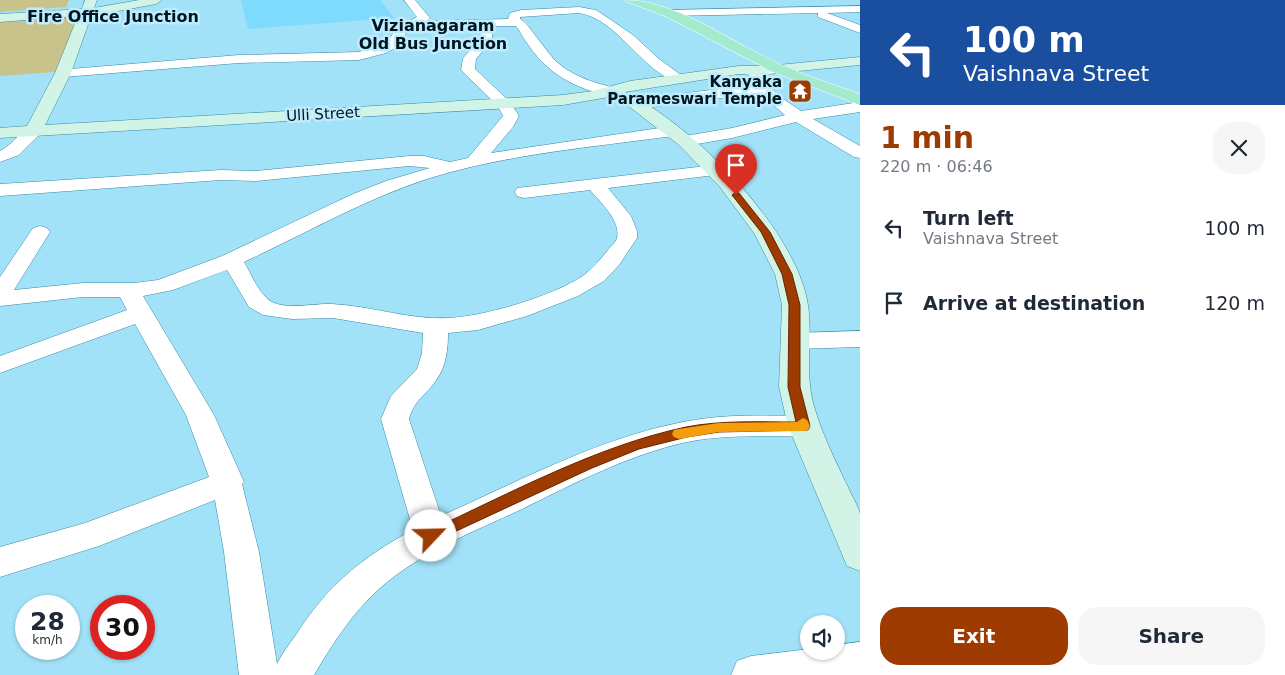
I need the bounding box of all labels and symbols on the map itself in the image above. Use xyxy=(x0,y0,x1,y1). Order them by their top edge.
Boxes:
district label: Fire Office Junction xyxy=(27,7,199,26)
district label: Vizianagaram Old Bus Junction xyxy=(359,16,507,53)
place label: Kanyaka Parameswari Temple xyxy=(607,73,782,108)
temple icon: Kanyaka Parameswari Temple xyxy=(787,78,813,104)
street label: Ulli Street xyxy=(286,103,360,125)
pin xyxy=(715,144,757,195)
position arrow xyxy=(404,509,456,561)
speed limit sign: 30 xyxy=(90,595,155,660)

